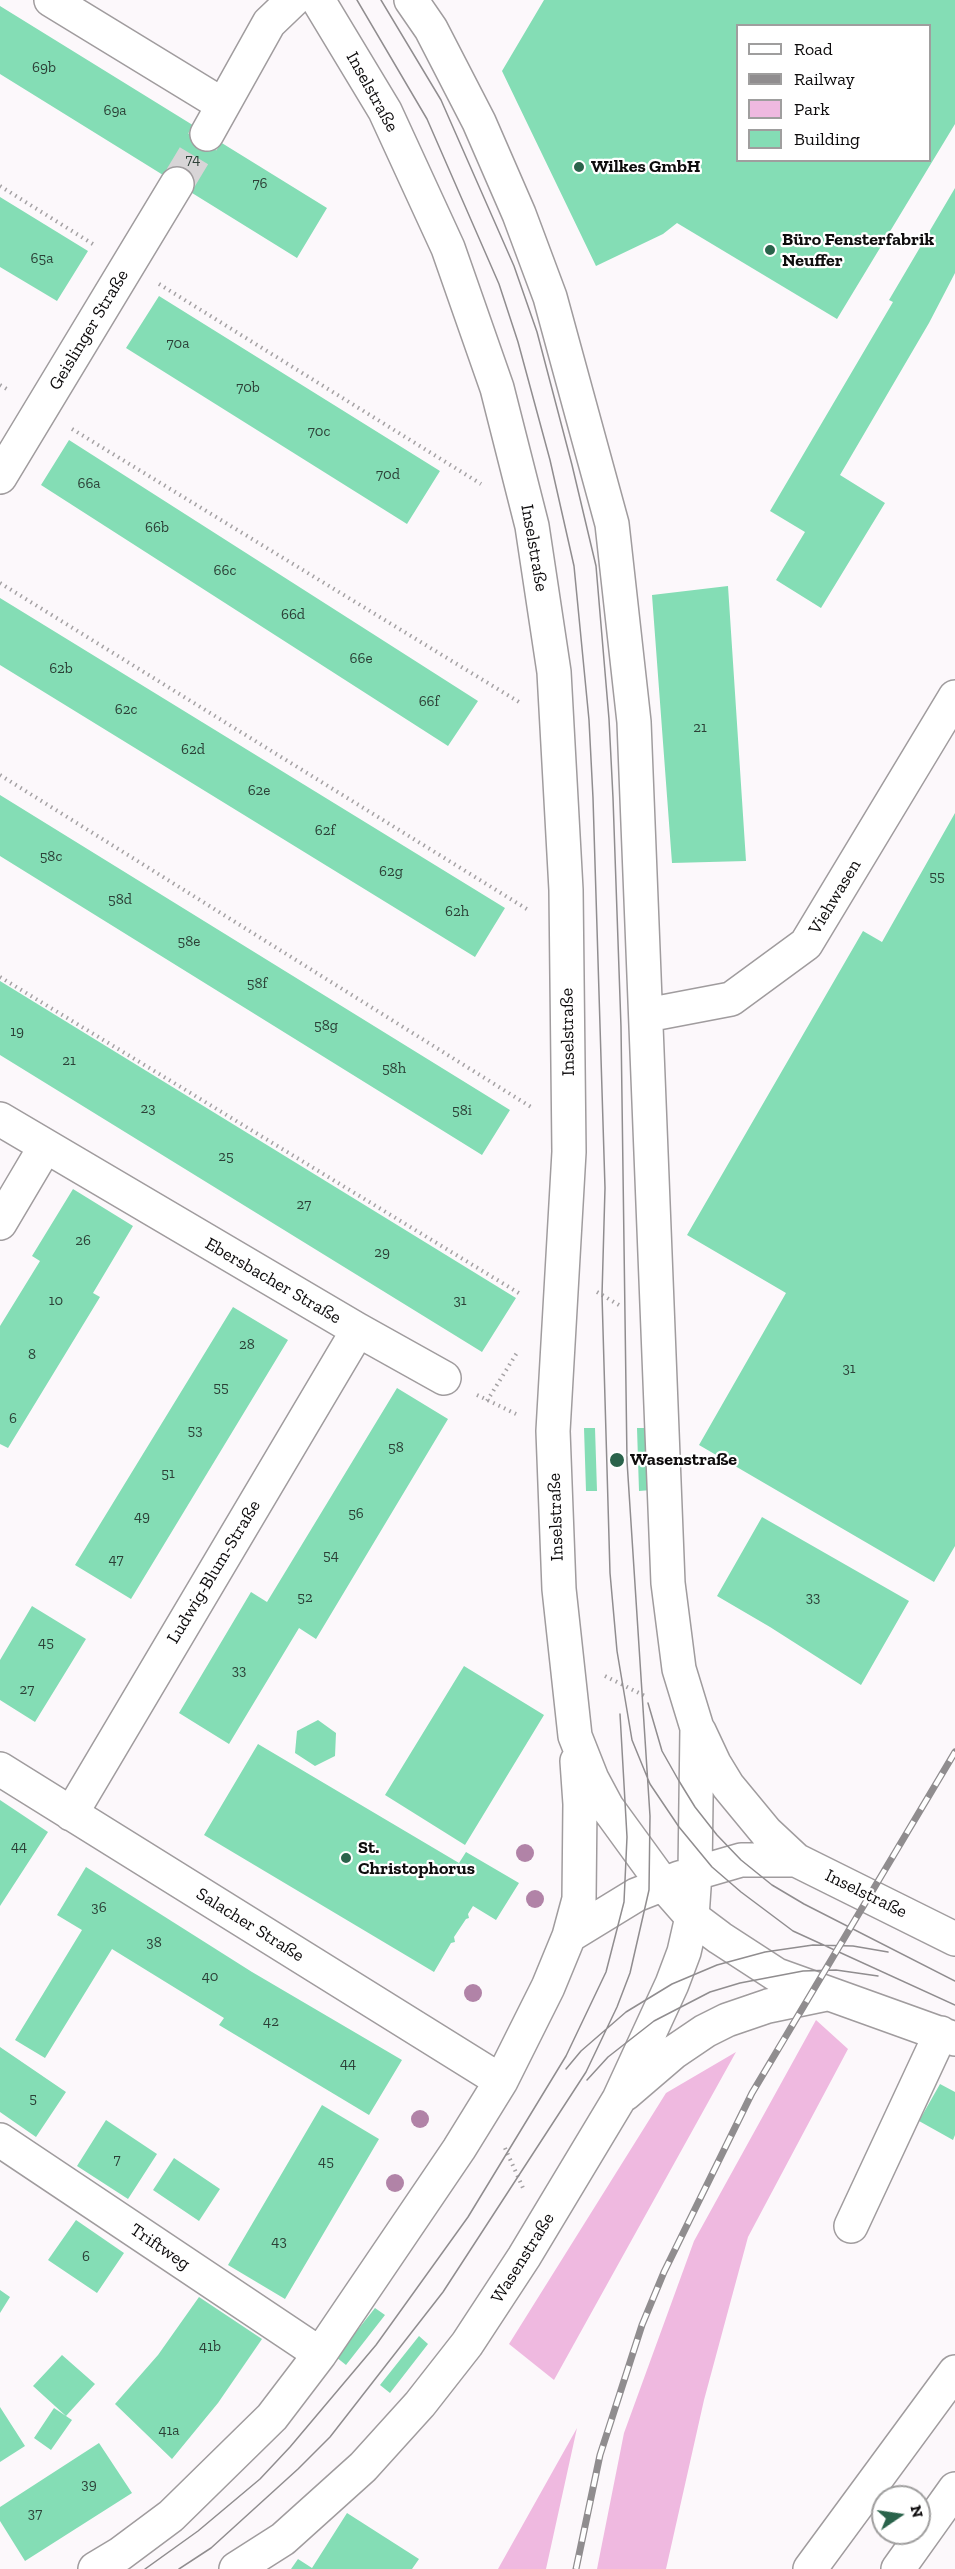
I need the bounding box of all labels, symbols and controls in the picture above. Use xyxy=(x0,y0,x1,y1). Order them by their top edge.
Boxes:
legend xyxy=(736,24,931,162)
text: Road xyxy=(794,38,833,60)
street label: Inselstraße xyxy=(341,48,403,136)
house number: 69b xyxy=(32,59,56,77)
text: Railway xyxy=(794,68,855,90)
text: Park xyxy=(794,98,830,120)
house number: 69a xyxy=(103,102,127,120)
text: Building xyxy=(794,128,860,150)
house number: 74 xyxy=(186,151,200,169)
place label: Wilkes GmbH xyxy=(591,156,700,178)
marker: Wilkes GmbH xyxy=(572,160,586,174)
house number: 76 xyxy=(252,175,268,193)
place label: Büro Fensterfabrik Neuffer xyxy=(782,229,934,272)
marker: Büro Fensterfabrik Neuffer xyxy=(763,243,777,257)
house number: 65a xyxy=(31,250,53,268)
street label: Geislinger Straße xyxy=(45,266,133,394)
house number: 70a xyxy=(167,335,189,353)
house number: 70b xyxy=(236,379,260,397)
house number: 70c xyxy=(308,423,330,441)
house number: 70d xyxy=(376,466,400,484)
house number: 66a xyxy=(77,475,101,493)
street label: Inselstraße xyxy=(516,503,552,593)
house number: 66b xyxy=(145,519,169,537)
house number: 66c xyxy=(214,562,236,580)
house number: 66d xyxy=(281,606,305,624)
house number: 66e xyxy=(350,650,372,668)
house number: 62b xyxy=(49,660,73,678)
house number: 66f xyxy=(419,693,439,711)
house number: 62c xyxy=(115,701,137,719)
house number: 21 xyxy=(693,719,707,737)
house number: 62d xyxy=(181,741,205,759)
house number: 62e xyxy=(248,782,270,800)
house number: 62f xyxy=(315,822,335,840)
house number: 58c xyxy=(40,848,62,866)
street label: Viehwasen xyxy=(804,856,866,938)
house number: 62g xyxy=(379,863,403,881)
house number: 55 xyxy=(929,868,945,886)
house number: 58d xyxy=(108,891,132,909)
house number: 62h xyxy=(445,903,469,921)
house number: 58e xyxy=(178,933,200,951)
house number: 58f xyxy=(247,975,267,993)
street label: Inselstraße xyxy=(556,988,580,1076)
house number: 58g xyxy=(314,1017,338,1035)
house number: 19 xyxy=(10,1023,24,1041)
house number: 21 xyxy=(62,1052,76,1070)
house number: 58h xyxy=(382,1060,406,1078)
house number: 23 xyxy=(140,1100,156,1118)
house number: 58i xyxy=(452,1102,472,1120)
house number: 25 xyxy=(218,1148,234,1166)
house number: 27 xyxy=(297,1196,311,1214)
house number: 26 xyxy=(75,1232,91,1250)
street label: Ebersbacher Straße xyxy=(201,1233,345,1329)
house number: 29 xyxy=(374,1244,390,1262)
house number: 10 xyxy=(49,1292,63,1310)
house number: 31 xyxy=(453,1292,467,1310)
house number: 28 xyxy=(239,1336,255,1354)
house number: 8 xyxy=(28,1346,36,1364)
house number: 31 xyxy=(842,1360,856,1378)
house number: 55 xyxy=(213,1379,229,1397)
house number: 6 xyxy=(9,1410,17,1428)
house number: 53 xyxy=(187,1422,203,1440)
house number: 58 xyxy=(388,1439,404,1457)
place label: Wasenstraße xyxy=(630,1449,737,1471)
marker: Wasenstraße xyxy=(608,1451,626,1469)
house number: 51 xyxy=(161,1465,175,1483)
street label: Inselstraße xyxy=(544,1473,568,1561)
street label: Ludwig-Blum-Straße xyxy=(163,1496,265,1648)
house number: 56 xyxy=(348,1505,364,1523)
house number: 49 xyxy=(134,1508,150,1526)
house number: 54 xyxy=(323,1547,339,1565)
house number: 47 xyxy=(109,1551,123,1569)
house number: 52 xyxy=(297,1589,313,1607)
house number: 33 xyxy=(806,1589,820,1607)
house number: 45 xyxy=(38,1634,54,1652)
house number: 33 xyxy=(232,1662,246,1680)
house number: 27 xyxy=(20,1681,34,1699)
place label: St. Christophorus xyxy=(358,1837,475,1880)
house number: 44 xyxy=(11,1838,27,1856)
marker: St. Christophorus xyxy=(339,1851,353,1865)
street label: Inselstraße xyxy=(822,1865,910,1923)
street label: Salacher Straße xyxy=(192,1883,308,1967)
house number: 36 xyxy=(91,1899,107,1917)
house number: 38 xyxy=(146,1934,162,1952)
house number: 40 xyxy=(202,1968,218,1986)
house number: 42 xyxy=(263,2013,279,2031)
house number: 44 xyxy=(340,2055,356,2073)
house number: 5 xyxy=(29,2090,37,2108)
house number: 7 xyxy=(113,2151,121,2169)
house number: 45 xyxy=(318,2153,334,2171)
street label: Wasenstraße xyxy=(487,2209,559,2307)
street label: Triftweg xyxy=(126,2219,194,2275)
house number: 43 xyxy=(271,2233,287,2251)
house number: 6 xyxy=(82,2248,90,2266)
house number: 41b xyxy=(199,2338,221,2356)
house number: 41a xyxy=(158,2422,180,2440)
house number: 39 xyxy=(81,2476,97,2494)
north arrow xyxy=(871,2485,931,2545)
text: N xyxy=(906,2503,928,2519)
house number: 37 xyxy=(28,2505,42,2523)

